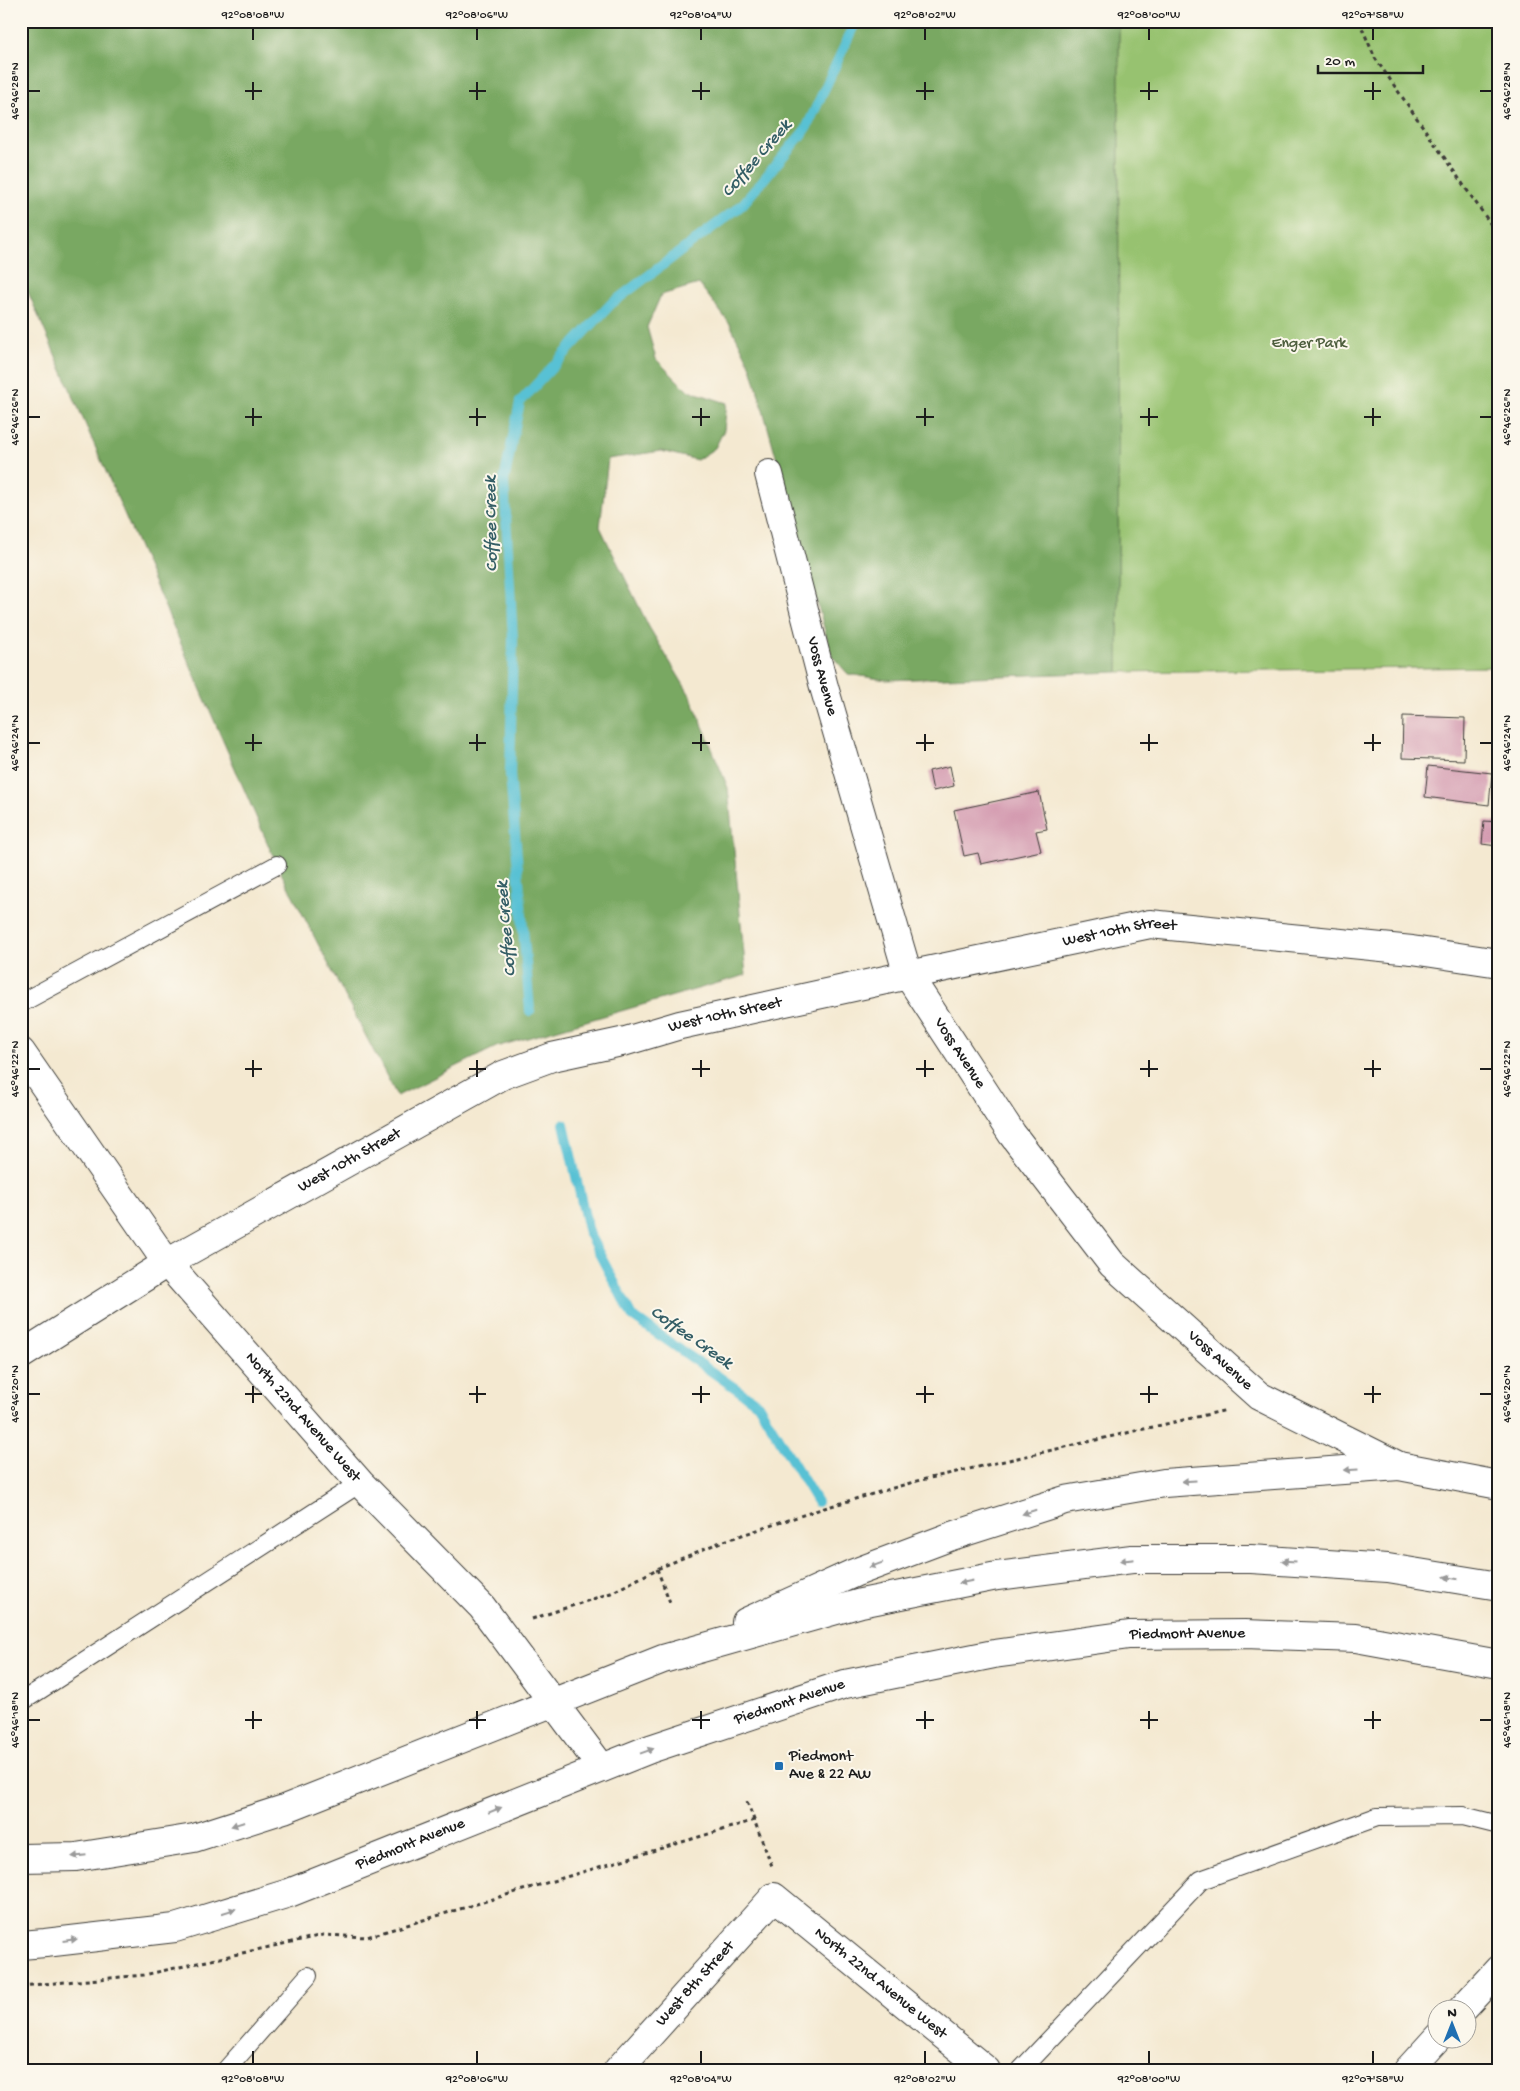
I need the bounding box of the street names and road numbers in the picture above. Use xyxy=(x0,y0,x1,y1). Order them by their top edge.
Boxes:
street label: Voss Avenue xyxy=(802,634,842,719)
street label: West 10th Street xyxy=(1061,914,1179,952)
street label: West 10th Street xyxy=(666,993,785,1037)
street label: Voss Avenue xyxy=(929,1014,990,1093)
street label: West 10th Street xyxy=(295,1124,406,1197)
street label: Voss Avenue xyxy=(1182,1326,1257,1395)
street label: North 22nd Avenue West xyxy=(241,1349,365,1487)
street label: Piedmont Avenue xyxy=(1128,1624,1246,1645)
street label: Piedmont Avenue xyxy=(731,1675,848,1730)
street label: Piedmont Avenue xyxy=(352,1814,468,1875)
street label: North 22nd Avenue West xyxy=(810,1924,952,2044)
street label: West 8th Street xyxy=(652,1936,740,2030)

